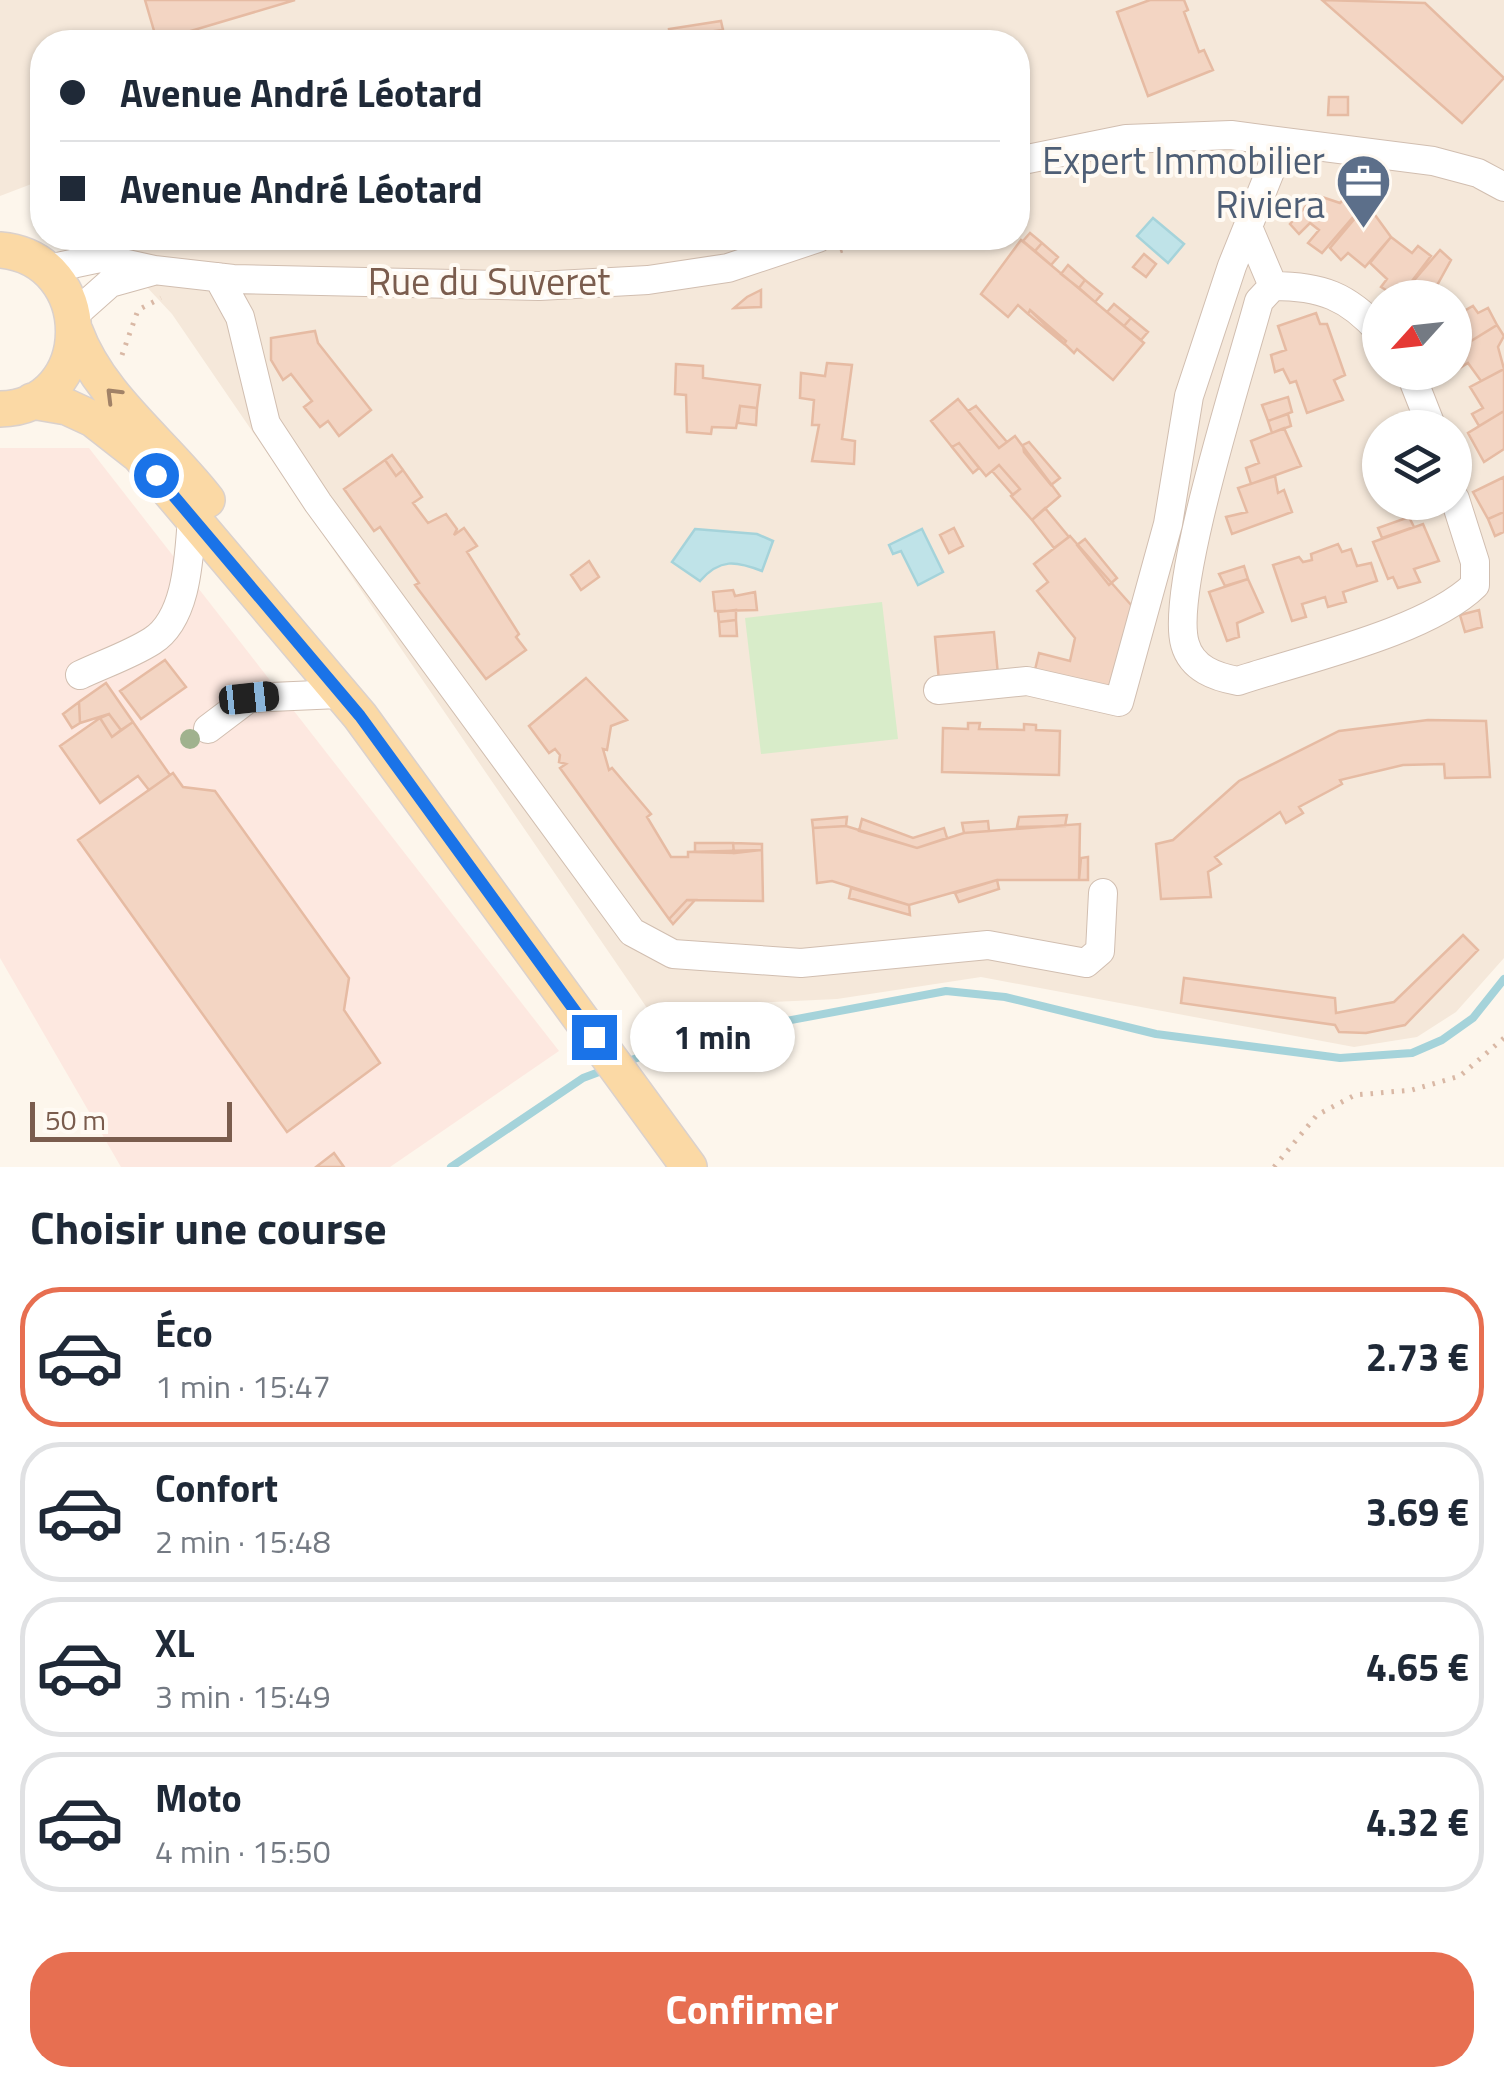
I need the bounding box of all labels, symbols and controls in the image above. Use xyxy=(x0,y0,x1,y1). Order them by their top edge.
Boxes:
text: Avenue André Léotard xyxy=(120,64,483,122)
place label: Expert Immobilier Riviera xyxy=(1042,131,1325,233)
office icon: Expert Immobilier Riviera xyxy=(1334,152,1394,231)
text: Avenue André Léotard xyxy=(120,160,483,218)
street label: Rue du Suveret xyxy=(368,252,610,310)
north arrow xyxy=(1362,280,1472,390)
map controls xyxy=(1362,280,1472,520)
one-way arrow xyxy=(107,388,125,406)
button: layers xyxy=(1362,410,1472,520)
route start xyxy=(134,453,179,498)
car xyxy=(218,680,280,716)
callout: 1 min xyxy=(629,1002,794,1072)
text: 1 min xyxy=(674,1013,751,1061)
route end xyxy=(572,1015,617,1060)
scale bar xyxy=(30,1097,232,1142)
text: 50 m xyxy=(45,1098,106,1141)
text: Choisir une course xyxy=(30,1193,387,1261)
text: Éco xyxy=(155,1304,213,1362)
icon: car xyxy=(35,1312,125,1402)
text: 2.73 € xyxy=(1366,1328,1469,1386)
text: 1 min · 15:47 xyxy=(155,1362,331,1410)
text: Confort xyxy=(155,1459,278,1517)
icon: car xyxy=(35,1467,125,1557)
text: 3.69 € xyxy=(1366,1483,1469,1541)
text: 2 min · 15:48 xyxy=(155,1517,331,1565)
text: XL xyxy=(155,1614,195,1672)
icon: car xyxy=(35,1622,125,1712)
text: 4.65 € xyxy=(1366,1638,1469,1696)
text: 3 min · 15:49 xyxy=(155,1672,331,1720)
text: Moto xyxy=(155,1769,242,1827)
icon: car xyxy=(35,1777,125,1867)
text: 4.32 € xyxy=(1366,1793,1469,1851)
text: 4 min · 15:50 xyxy=(155,1827,331,1875)
button: Confirmer xyxy=(30,1952,1474,2067)

